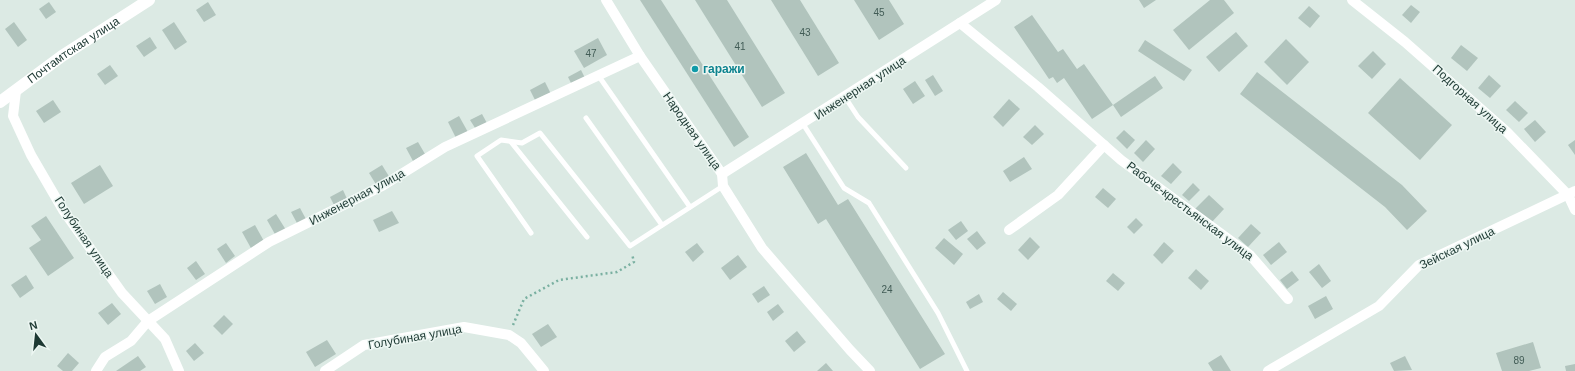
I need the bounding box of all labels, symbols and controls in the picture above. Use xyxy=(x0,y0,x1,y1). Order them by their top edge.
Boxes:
house number: 45 xyxy=(873,7,885,18)
street label: Почтамтская улица xyxy=(25,14,122,86)
house number: 43 xyxy=(799,27,811,38)
house number: 41 xyxy=(734,41,746,52)
house number: 47 xyxy=(585,48,597,59)
street label: Инженерная улица xyxy=(812,53,909,123)
place label: гаражи xyxy=(703,62,745,76)
street label: Подгорная улица xyxy=(1430,62,1510,136)
marker: гаражи xyxy=(690,64,700,74)
street label: Народная улица xyxy=(660,89,724,173)
street label: Рабоче-крестьянская улица xyxy=(1124,159,1256,263)
street label: Инженерная улица xyxy=(307,166,407,228)
street label: Голубиная улица xyxy=(52,194,117,281)
street label: Зейская улица xyxy=(1417,224,1497,272)
house number: 24 xyxy=(881,284,893,295)
north arrow xyxy=(16,315,56,355)
text: N xyxy=(28,319,39,332)
street label: Голубиная улица xyxy=(367,322,463,352)
house number: 89 xyxy=(1513,355,1525,366)

